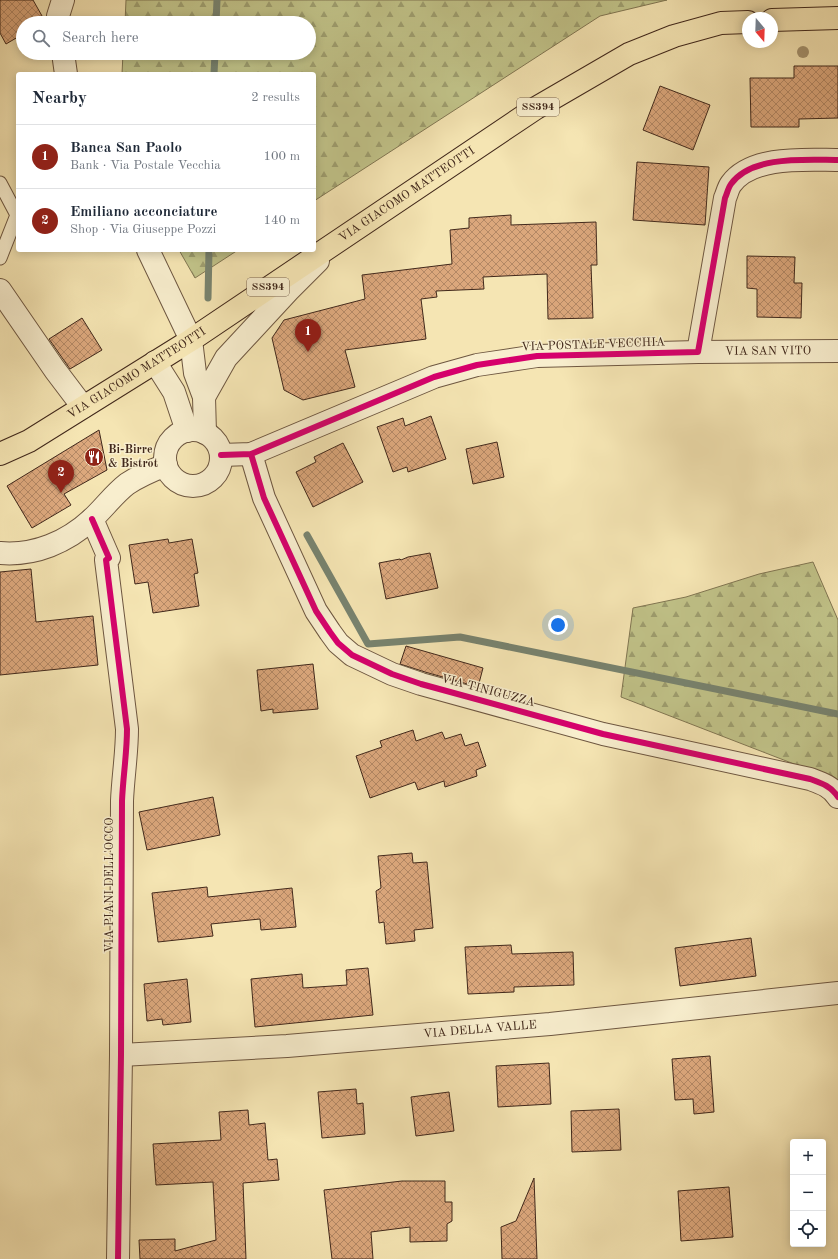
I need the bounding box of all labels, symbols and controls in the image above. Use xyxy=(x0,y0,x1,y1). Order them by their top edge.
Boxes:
north arrow xyxy=(742,12,778,48)
search box xyxy=(16,16,316,60)
icon: search xyxy=(30,27,52,49)
text: Search here xyxy=(62,31,139,46)
text: Nearby xyxy=(32,90,87,107)
text: 2 results xyxy=(251,91,300,104)
road number: SS394 xyxy=(517,98,559,116)
text: Banca San Paolo xyxy=(70,141,182,156)
street label: VIA GIACOMO MATTEOTTI xyxy=(337,145,477,245)
text: 1 xyxy=(41,150,49,163)
text: 100 m xyxy=(263,150,300,163)
text: Bank · Via Postale Vecchia xyxy=(70,159,221,172)
text: Emiliano acconciature xyxy=(70,205,218,220)
text: 2 xyxy=(41,214,49,227)
text: 140 m xyxy=(263,214,300,227)
text: Shop · Via Giuseppe Pozzi xyxy=(70,223,216,236)
road number: SS394 xyxy=(247,278,289,296)
pin: 1 xyxy=(295,319,321,352)
street label: VIA GIACOMO MATTEOTTI xyxy=(66,326,208,421)
street label: VIA POSTALE VECCHIA xyxy=(521,336,665,354)
street label: VIA SAN VITO xyxy=(725,345,811,358)
place label: Bi-Birre & Bistrot xyxy=(108,444,159,470)
restaurant icon: Bi-Birre & Bistrot xyxy=(83,446,105,468)
pin: 2 xyxy=(48,460,74,493)
your location xyxy=(548,615,568,635)
street label: VIA TINIGUZZA xyxy=(440,673,536,709)
street label: VIA PIANI DELL'OCCO xyxy=(104,817,116,953)
street label: VIA DELLA VALLE xyxy=(423,1019,537,1041)
map controls xyxy=(790,1139,826,1247)
button: + xyxy=(790,1139,826,1175)
button: − xyxy=(790,1175,826,1211)
button: locate xyxy=(790,1211,826,1247)

